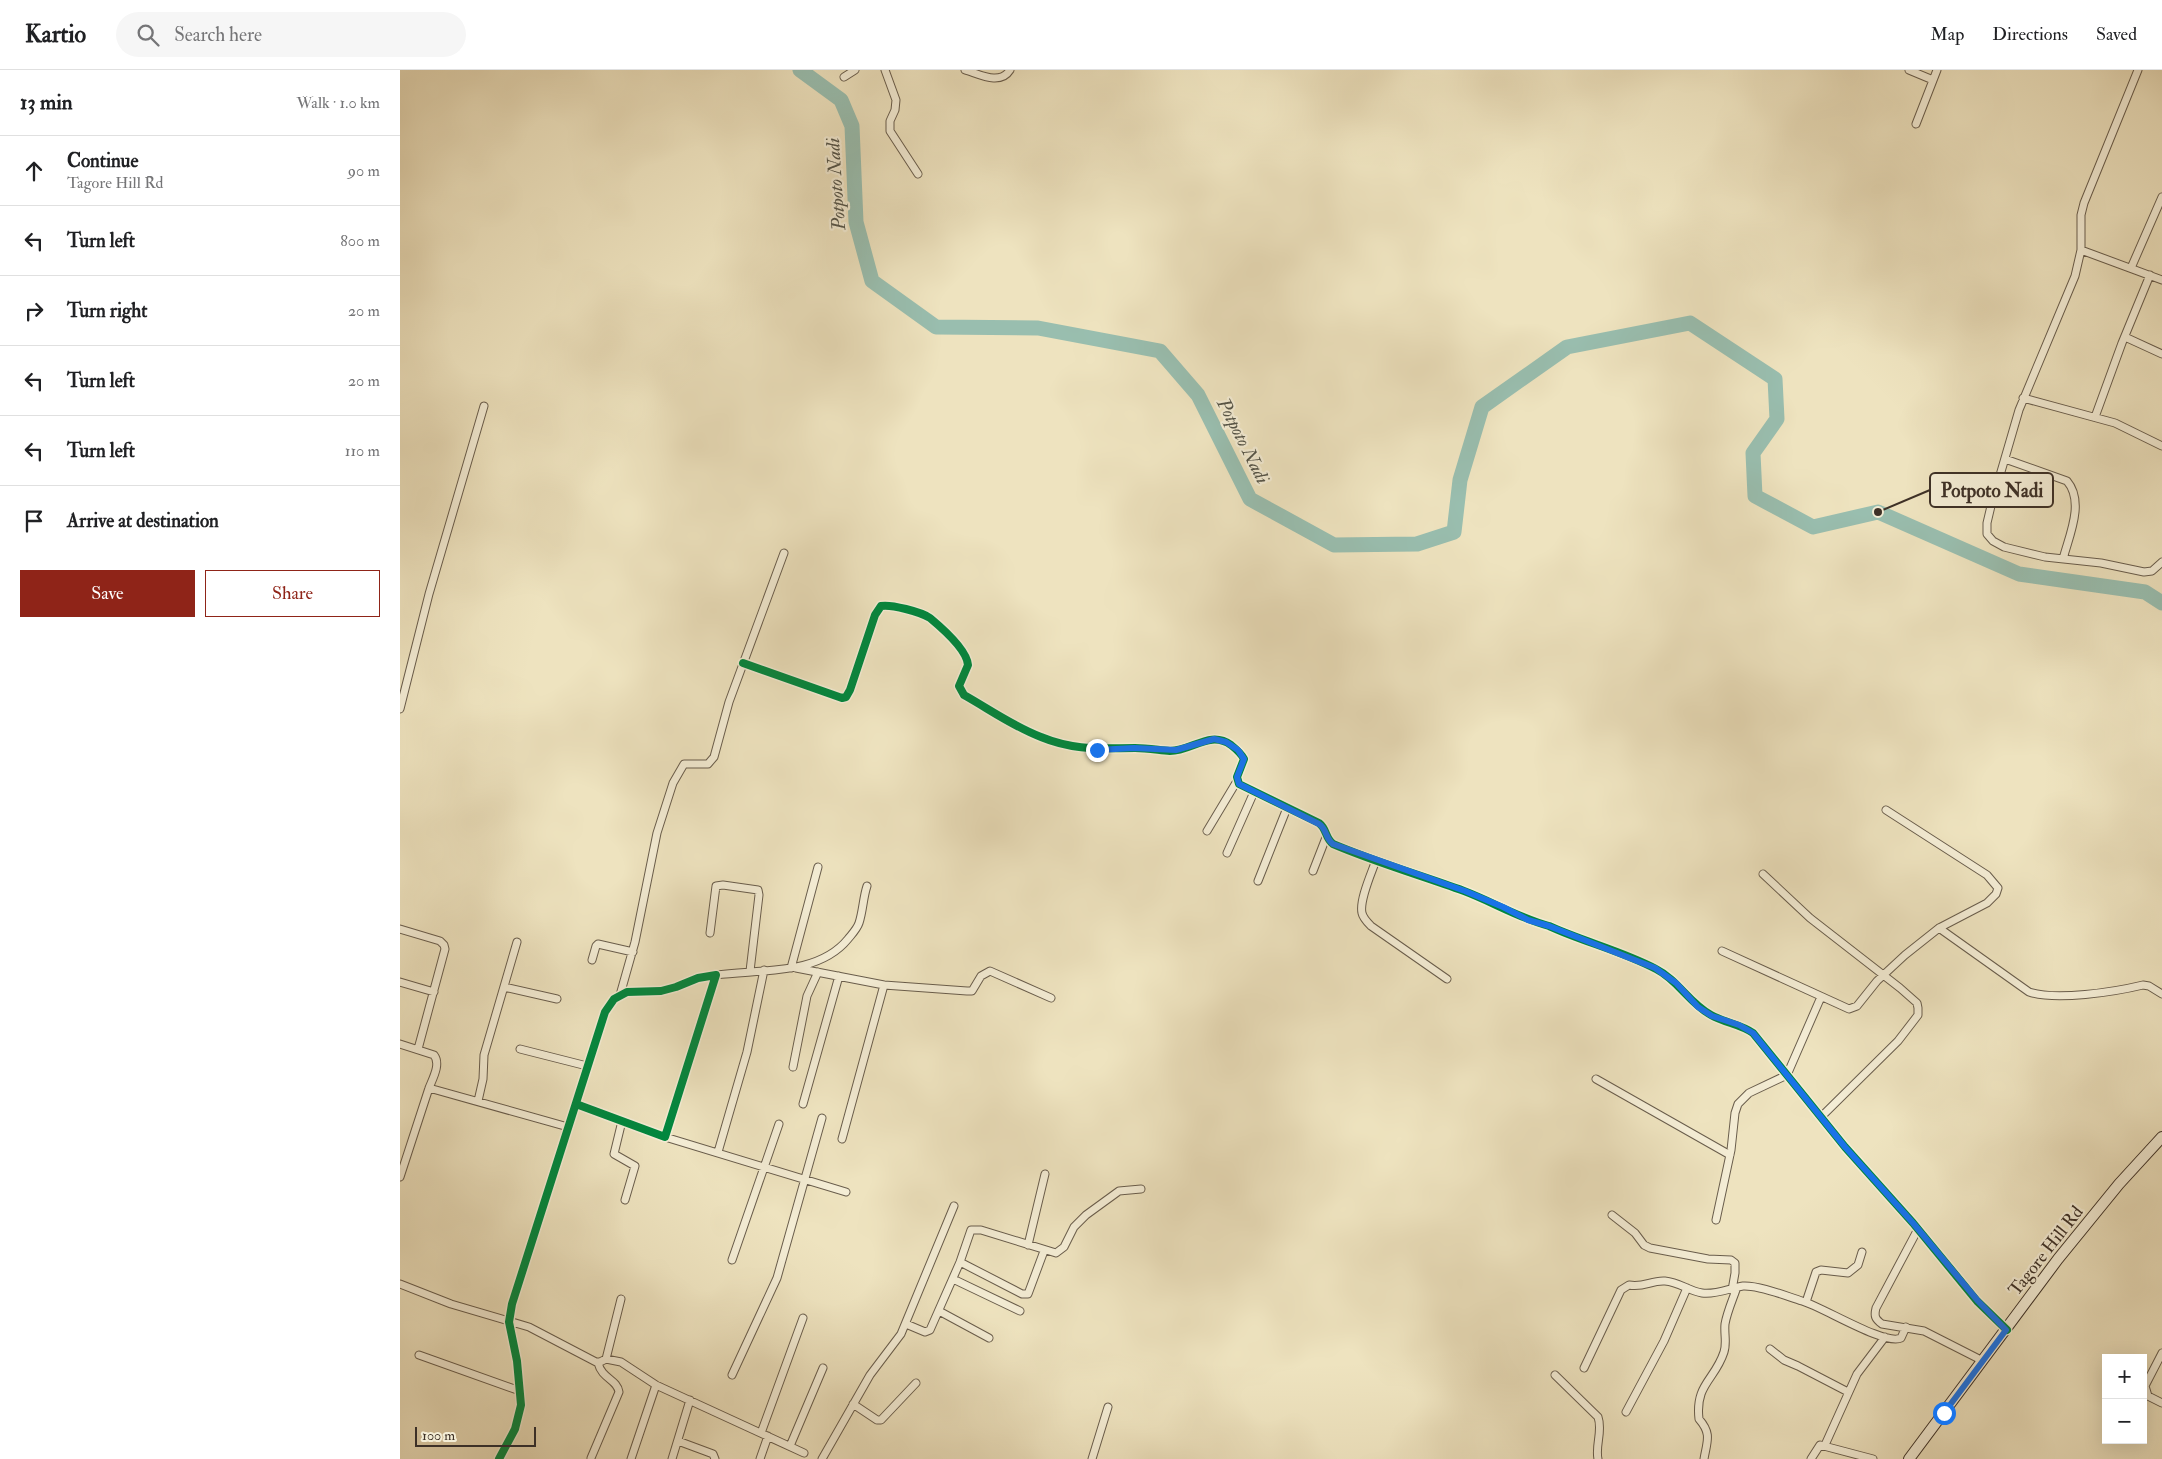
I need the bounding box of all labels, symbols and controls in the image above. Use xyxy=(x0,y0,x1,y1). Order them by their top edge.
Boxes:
search box xyxy=(116,12,466,57)
text: Kartio xyxy=(25,19,86,50)
icon: search xyxy=(134,21,162,49)
text: Search here xyxy=(174,23,262,47)
text: Map xyxy=(1931,23,1964,46)
text: Directions xyxy=(1992,23,2068,46)
text: Saved xyxy=(2096,23,2137,46)
text: 13 min xyxy=(20,89,73,116)
text: Walk · 1.0 km xyxy=(296,93,380,113)
water label: Potpoto Nadi xyxy=(821,137,851,232)
text: Continue xyxy=(67,149,138,173)
icon: ahead xyxy=(20,157,48,185)
text: 90 m xyxy=(348,161,380,181)
text: Tagore Hill Rd xyxy=(67,173,163,193)
icon: left xyxy=(20,227,48,255)
text: Turn left xyxy=(67,229,135,253)
text: 800 m xyxy=(340,231,380,251)
icon: right xyxy=(20,297,48,325)
text: Turn right xyxy=(67,299,147,323)
text: 20 m xyxy=(348,301,380,321)
icon: left xyxy=(20,367,48,395)
text: Turn left xyxy=(67,369,135,393)
text: 20 m xyxy=(348,371,380,391)
water label: Potpoto Nadi xyxy=(1211,393,1275,488)
icon: left xyxy=(20,437,48,465)
text: Turn left xyxy=(67,439,135,463)
text: 110 m xyxy=(345,441,380,461)
callout: Potpoto Nadi xyxy=(1930,473,2053,507)
text: Potpoto Nadi xyxy=(1941,479,2043,504)
icon: arrive xyxy=(20,507,48,535)
text: Arrive at destination xyxy=(67,509,219,533)
button: Save xyxy=(20,570,195,617)
button: Share xyxy=(205,570,380,617)
route end xyxy=(1086,739,1109,762)
street label: Tagore Hill Rd xyxy=(2004,1201,2089,1301)
map controls xyxy=(2102,1354,2147,1444)
button: + xyxy=(2102,1354,2147,1399)
button: − xyxy=(2102,1399,2147,1444)
route start xyxy=(1933,1402,1956,1425)
scale bar xyxy=(415,1424,536,1447)
text: 100 m xyxy=(422,1427,455,1444)

